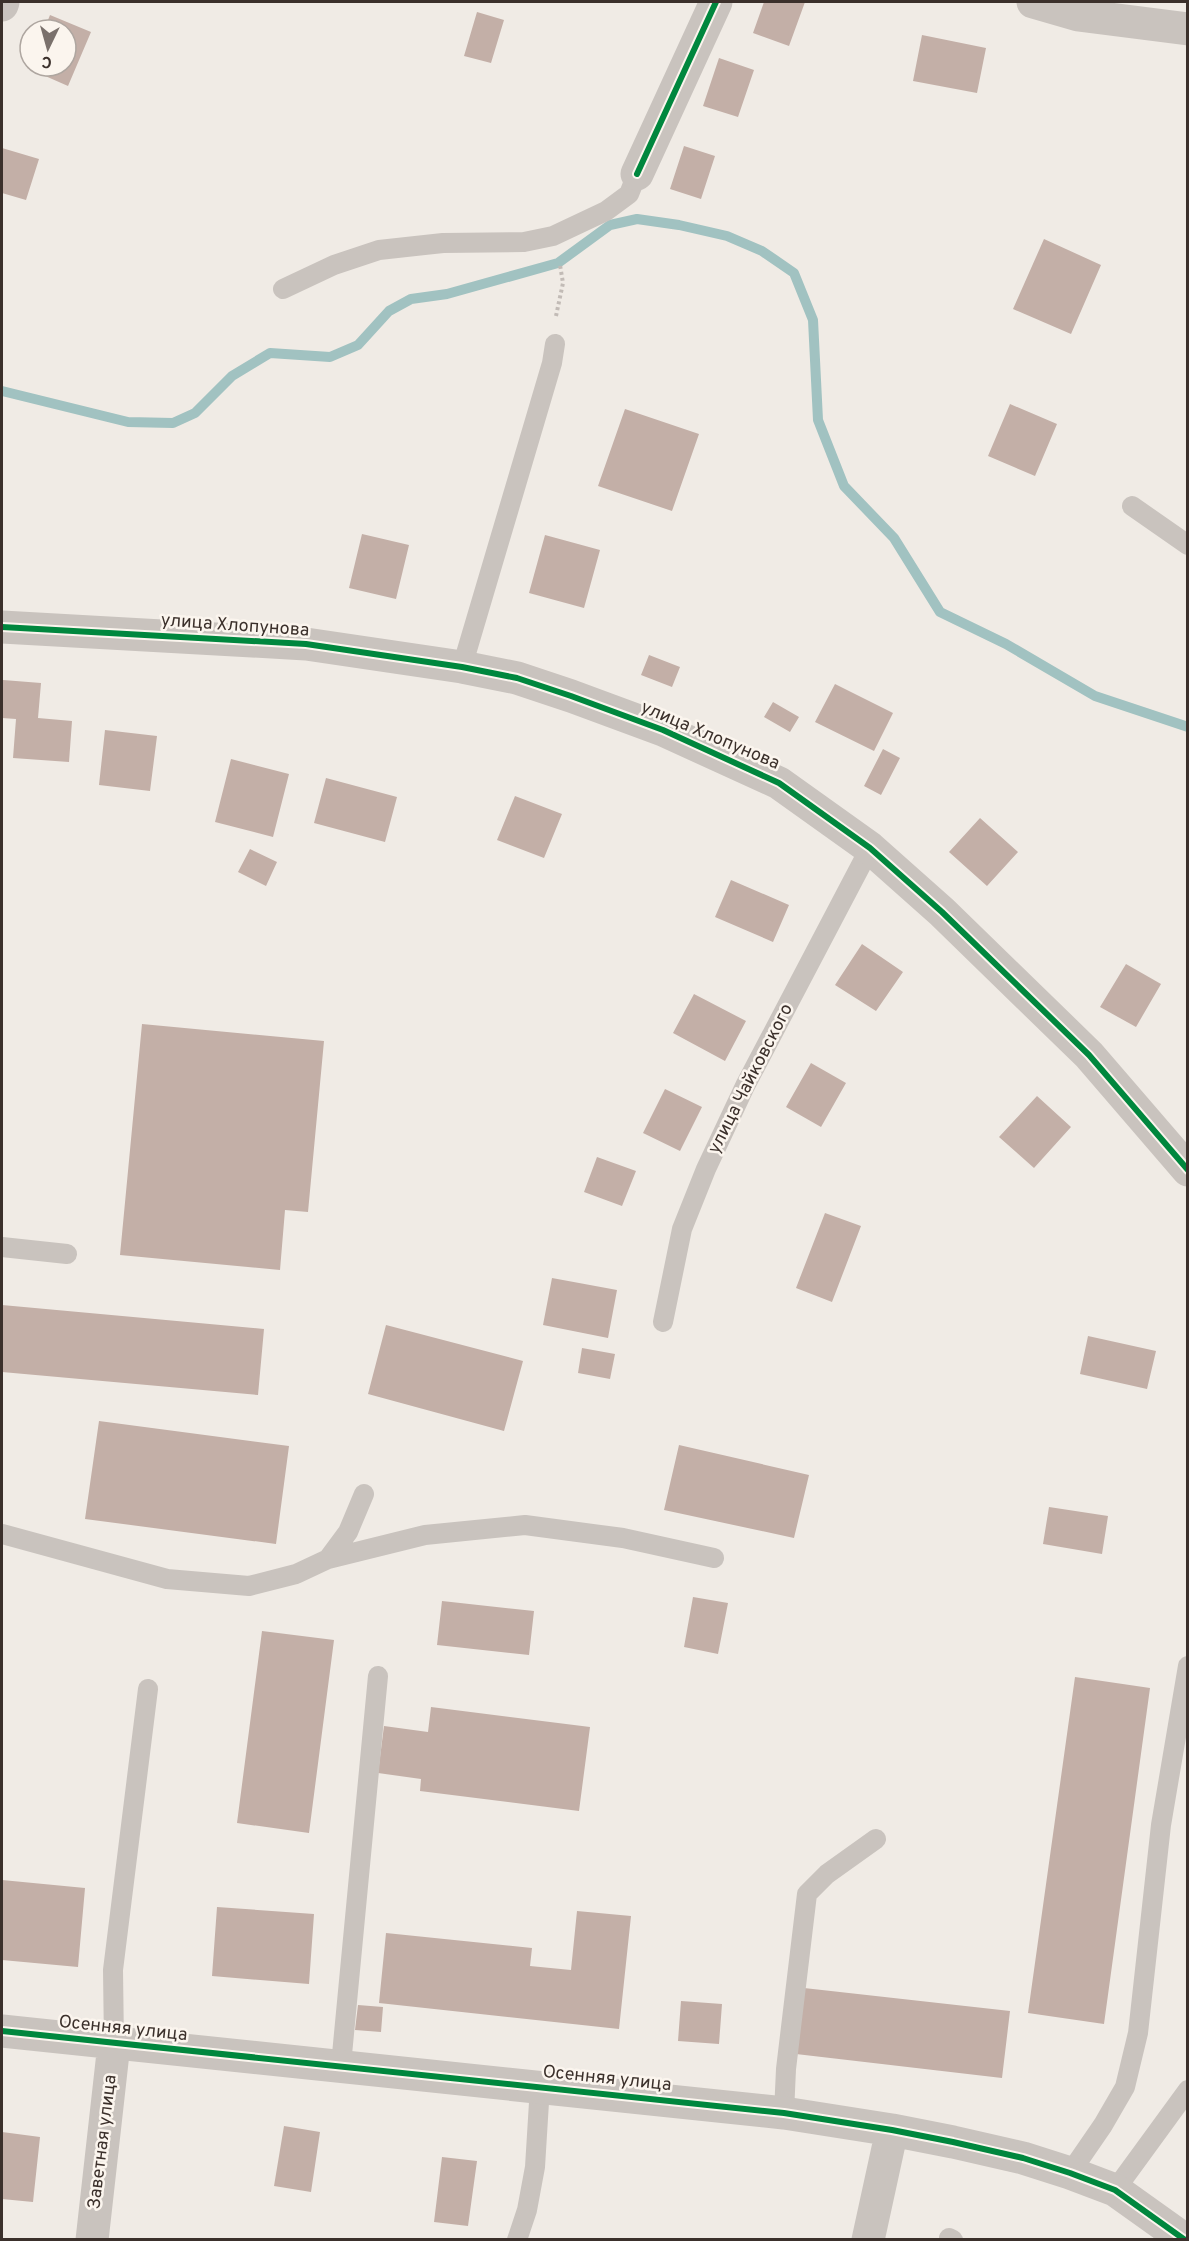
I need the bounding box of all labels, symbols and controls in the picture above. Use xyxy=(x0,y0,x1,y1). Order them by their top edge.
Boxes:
north arrow xyxy=(18,18,78,78)
text: С xyxy=(41,51,53,71)
street label: улица Хлопунова xyxy=(160,609,310,643)
street label: улица Хлопунова xyxy=(637,696,783,776)
street label: улица Чайковского xyxy=(703,1000,799,1158)
street label: Осенняя улица xyxy=(57,2011,189,2047)
street label: Осенняя улица xyxy=(541,2061,673,2097)
street label: Заветная улица xyxy=(83,2073,123,2211)

